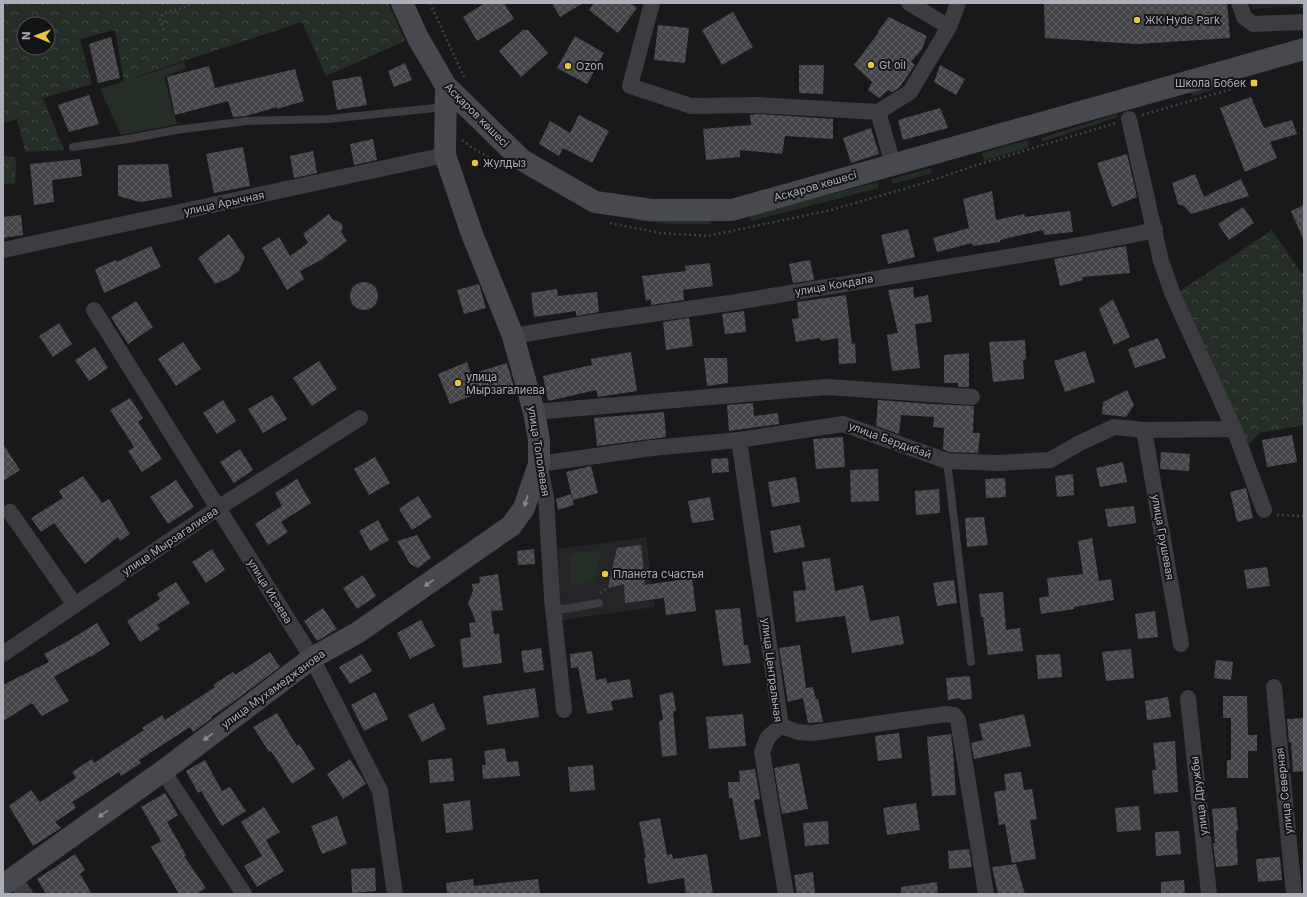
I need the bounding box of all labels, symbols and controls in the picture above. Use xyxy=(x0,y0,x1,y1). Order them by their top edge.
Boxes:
place label: ЖК Hyde Park xyxy=(1145,13,1220,27)
marker: ЖК Hyde Park xyxy=(1132,15,1142,25)
north arrow xyxy=(16,16,56,56)
text: N xyxy=(19,32,33,40)
place label: Gt oil xyxy=(879,58,906,72)
place label: Ozon xyxy=(576,59,603,73)
marker: Gt oil xyxy=(866,60,876,70)
marker: Ozon xyxy=(563,61,573,71)
place label: Школа Бобек xyxy=(1175,76,1246,90)
marker: Школа Бобек xyxy=(1249,78,1259,88)
street label: Асқаров көшесі xyxy=(442,80,512,150)
place label: Жулдыз xyxy=(483,156,526,170)
marker: Жулдыз xyxy=(470,158,480,168)
street label: Асқаров көшесі xyxy=(772,167,858,205)
street label: улица Арычная xyxy=(182,188,266,218)
street label: улица Кокдала xyxy=(794,271,874,299)
place label: улица Мырзагалиева xyxy=(466,370,545,397)
marker: улица Мырзагалиева xyxy=(453,378,463,388)
street label: улица Тополевая xyxy=(525,405,553,497)
street label: улица Бердибай xyxy=(847,419,933,461)
street label: улица Грушевая xyxy=(1149,493,1177,581)
one-way arrow xyxy=(523,495,529,507)
street label: улица Мырзагалиева xyxy=(119,504,221,578)
street label: улица Исаева xyxy=(244,556,296,626)
place label: Планета счастья xyxy=(613,567,704,581)
marker: Планета счастья xyxy=(600,569,610,579)
one-way arrow xyxy=(424,579,434,587)
street label: улица Центральная xyxy=(759,617,785,723)
street label: улица Мухамеджанова xyxy=(218,647,328,731)
one-way arrow xyxy=(202,733,213,741)
street label: улица Северная xyxy=(1272,747,1296,835)
street label: улица Дружбы xyxy=(1187,756,1211,836)
one-way arrow xyxy=(97,810,108,818)

